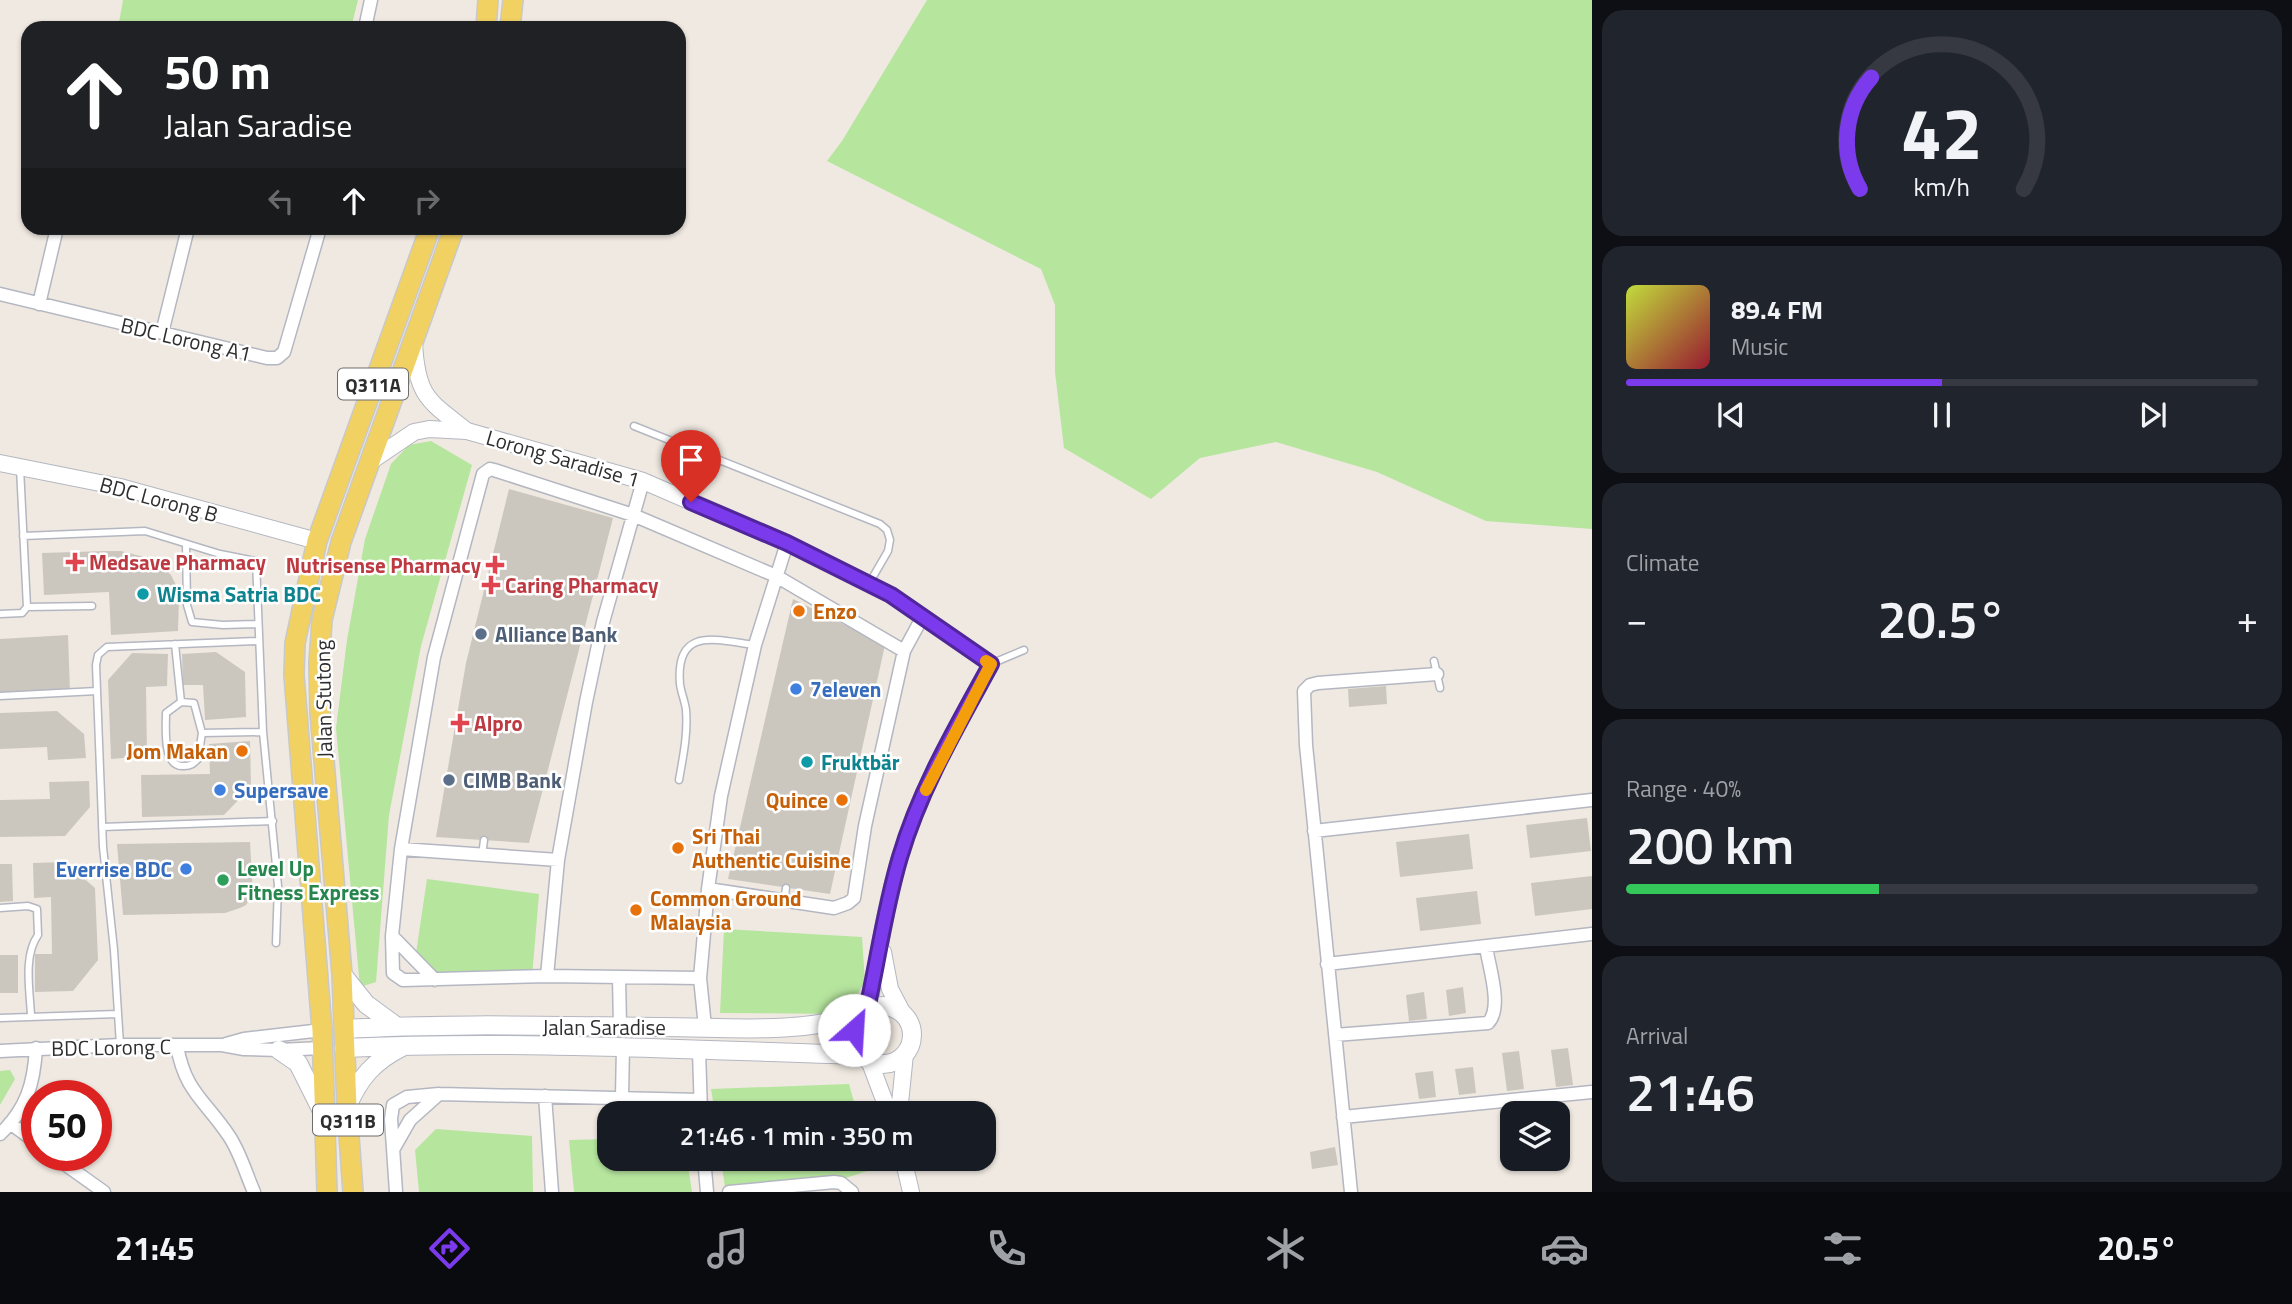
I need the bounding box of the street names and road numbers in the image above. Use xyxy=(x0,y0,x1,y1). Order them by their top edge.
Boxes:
street label: BDC Lorong A1 xyxy=(118,308,254,370)
road number: Q311A xyxy=(338,368,408,400)
street label: Lorong Saradise 1 xyxy=(483,421,643,495)
street label: BDC Lorong B xyxy=(96,468,222,530)
street label: Jalan Stutong xyxy=(306,639,340,758)
street label: Jalan Saradise xyxy=(542,1011,666,1043)
street label: BDC Lorong C xyxy=(51,1030,171,1064)
road number: Q311B xyxy=(313,1104,383,1136)

